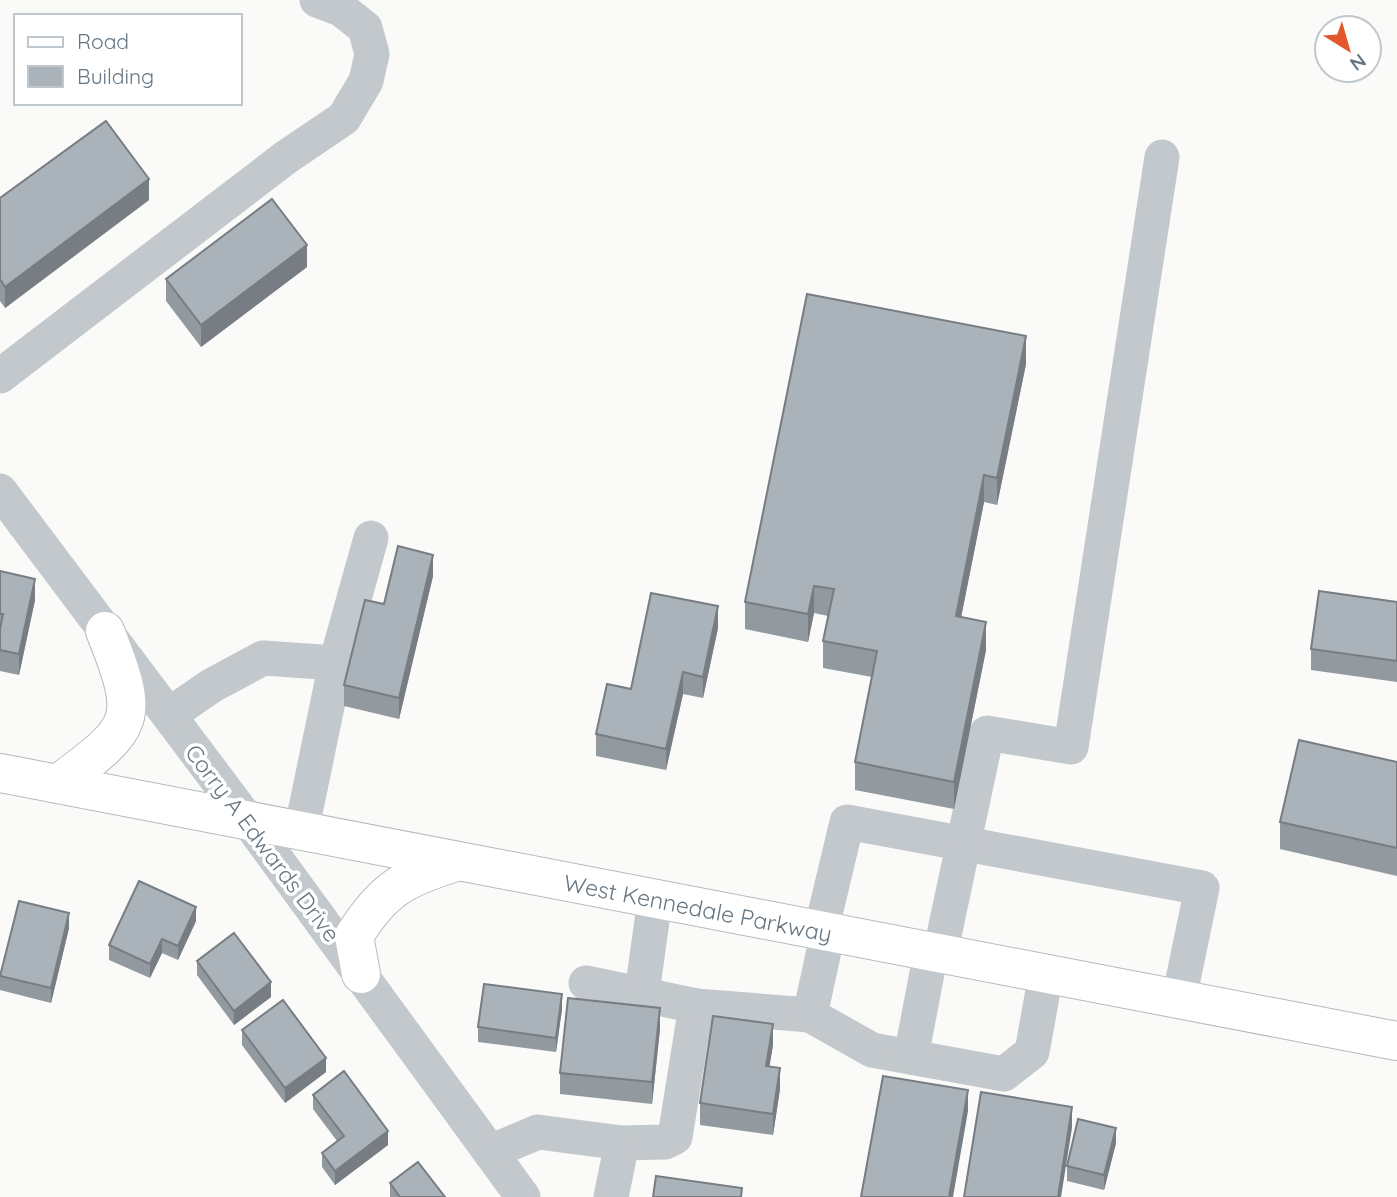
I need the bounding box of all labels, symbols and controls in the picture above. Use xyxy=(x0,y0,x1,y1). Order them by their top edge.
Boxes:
legend xyxy=(14,14,242,105)
north arrow xyxy=(1313,14,1383,84)
text: Road xyxy=(77,28,129,54)
text: N xyxy=(1345,49,1371,76)
text: Building xyxy=(77,63,154,89)
street label: Corry A Edwards Drive xyxy=(179,738,347,948)
street label: West Kennedale Parkway xyxy=(561,868,835,948)

